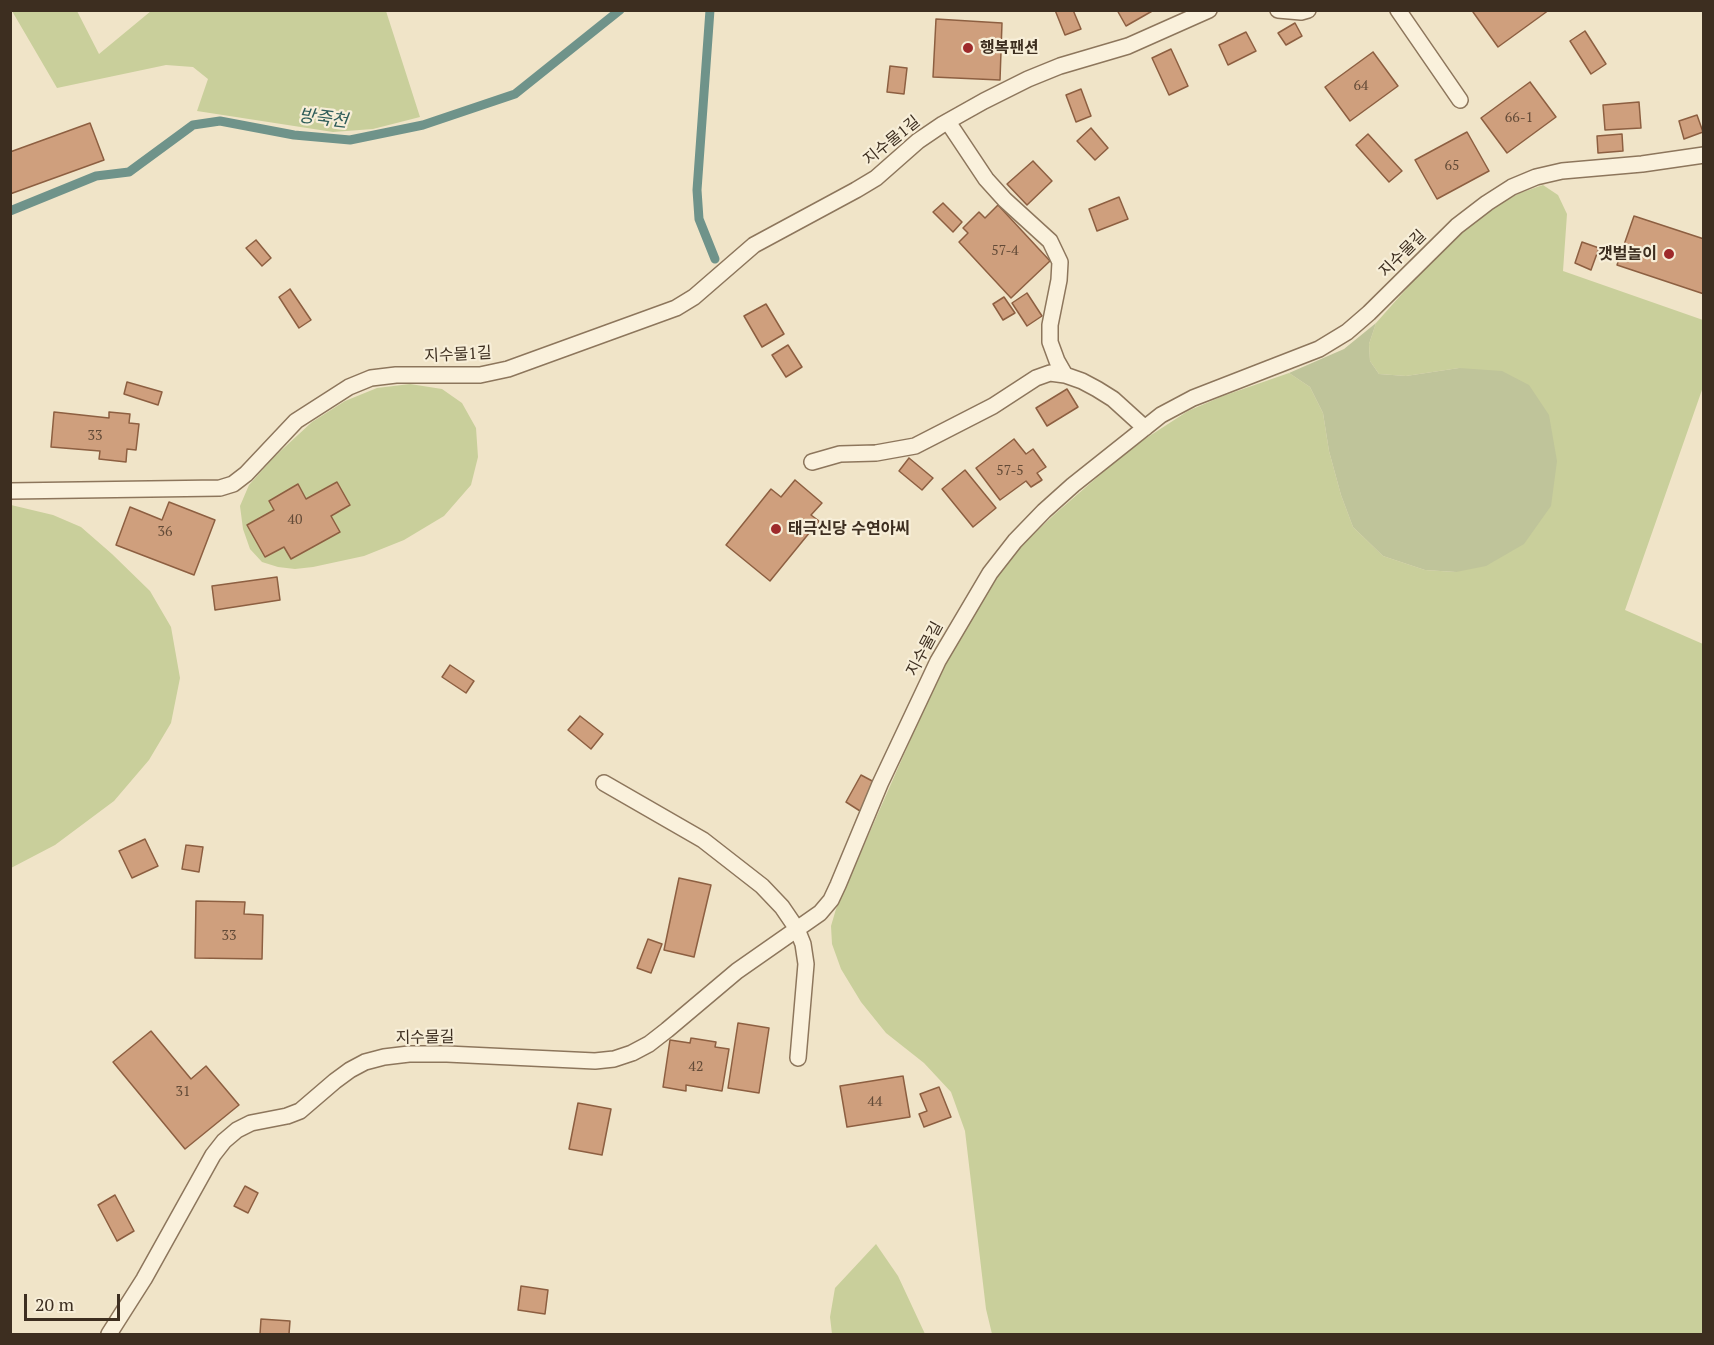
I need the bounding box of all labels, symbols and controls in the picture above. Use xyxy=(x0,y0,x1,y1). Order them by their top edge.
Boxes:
place label: 행복팬션 xyxy=(980,38,1039,58)
marker: 행복팬션 xyxy=(961,41,975,55)
house number: 64 xyxy=(1354,78,1368,94)
water label: 방죽천 xyxy=(297,105,349,133)
house number: 66-1 xyxy=(1505,110,1533,126)
street label: 지수물1길 xyxy=(860,112,924,170)
house number: 65 xyxy=(1445,158,1459,174)
street label: 지수물길 xyxy=(1375,226,1431,282)
house number: 57-4 xyxy=(991,243,1019,259)
place label: 갯벌놀이 xyxy=(1598,244,1657,264)
marker: 갯벌놀이 xyxy=(1662,247,1676,261)
street label: 지수물1길 xyxy=(424,344,492,366)
house number: 33 xyxy=(88,428,102,444)
house number: 57-5 xyxy=(996,463,1024,479)
house number: 40 xyxy=(288,512,302,528)
place label: 태극신당 수연아씨 xyxy=(788,519,910,539)
marker: 태극신당 수연아씨 xyxy=(769,522,783,536)
house number: 36 xyxy=(158,524,172,540)
street label: 지수물길 xyxy=(903,618,947,680)
house number: 33 xyxy=(222,928,236,944)
street label: 지수물길 xyxy=(395,1028,455,1048)
house number: 42 xyxy=(689,1059,703,1075)
house number: 31 xyxy=(176,1084,190,1100)
house number: 44 xyxy=(868,1094,882,1110)
scale bar xyxy=(27,1282,123,1320)
text: 20 m xyxy=(35,1292,74,1316)

